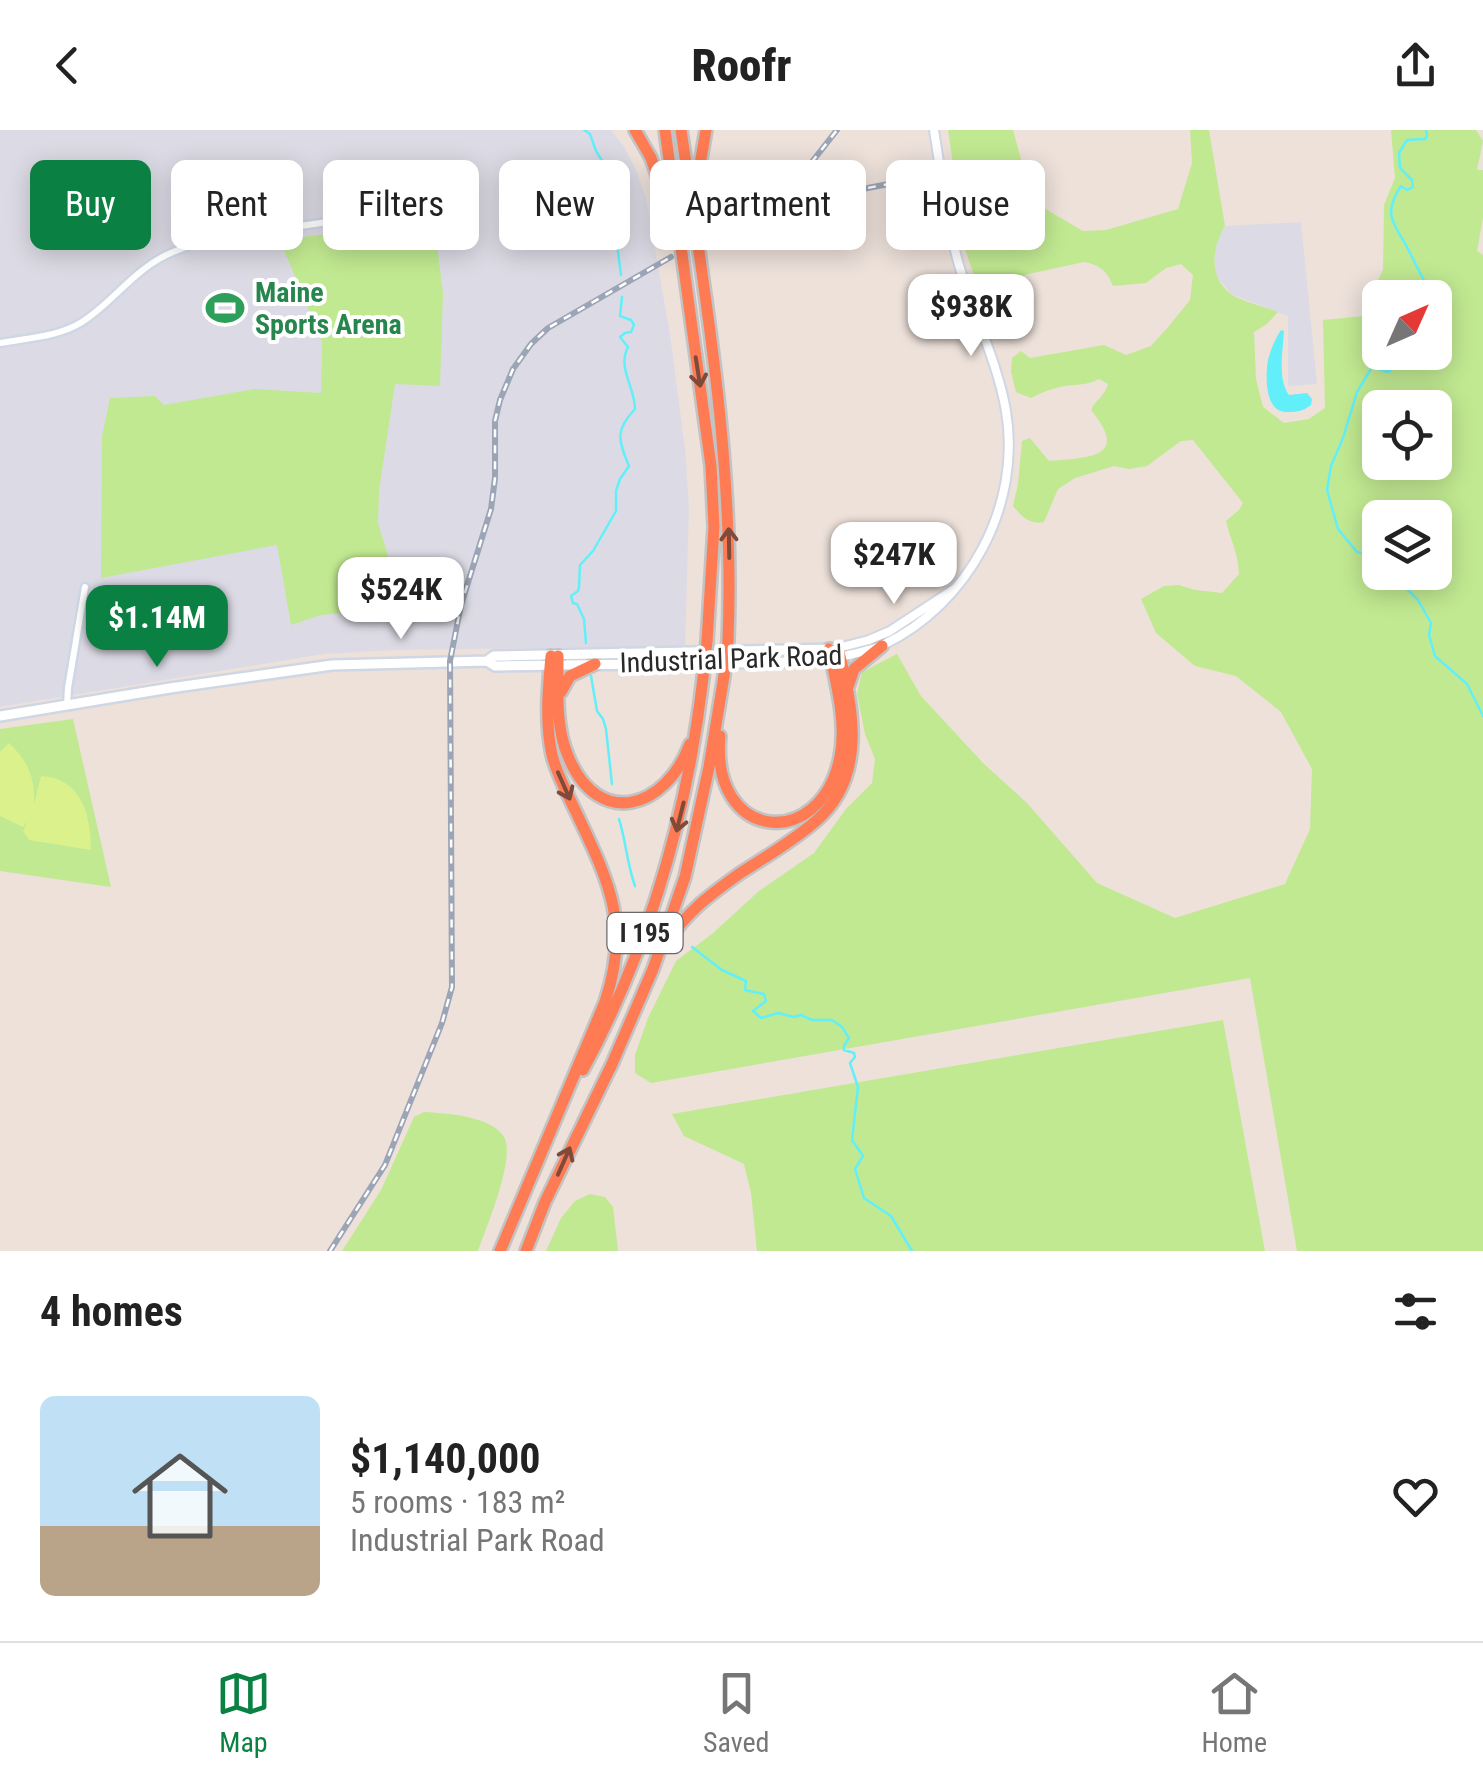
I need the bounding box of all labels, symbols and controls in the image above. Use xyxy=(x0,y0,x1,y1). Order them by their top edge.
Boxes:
icon: back xyxy=(40,38,95,93)
icon: share xyxy=(1388,38,1443,93)
text: Roofr xyxy=(692,39,791,92)
chip: Buy xyxy=(30,160,151,250)
chip: Rent xyxy=(171,160,303,250)
chip: Filters xyxy=(323,160,479,250)
chip: New xyxy=(499,160,630,250)
chip: Apartment xyxy=(650,160,866,250)
chip: House xyxy=(886,160,1045,250)
pin: $938K xyxy=(901,274,1041,359)
place label: Maine Sports Arena xyxy=(255,276,402,341)
north arrow xyxy=(1362,280,1452,370)
map controls xyxy=(1362,280,1452,590)
sports icon: Maine Sports Arena xyxy=(204,287,246,329)
text: $938K xyxy=(930,287,1012,325)
one-way arrow xyxy=(690,355,708,388)
button: locate xyxy=(1362,390,1452,480)
button: layers xyxy=(1362,500,1452,590)
pin: $247K xyxy=(824,522,964,607)
one-way arrow xyxy=(720,527,738,560)
text: $247K xyxy=(853,535,935,573)
pin: $524K xyxy=(331,557,471,642)
text: $524K xyxy=(360,570,442,608)
pin: $1.14M xyxy=(76,585,238,670)
text: $1.14M xyxy=(108,598,206,636)
street label: Industrial Park Road xyxy=(619,639,843,679)
one-way arrow xyxy=(556,770,574,801)
one-way arrow xyxy=(669,801,688,832)
road number: I 195 xyxy=(608,913,682,953)
one-way arrow xyxy=(556,1146,574,1177)
icon: filters xyxy=(1388,1284,1443,1339)
text: 4 homes xyxy=(40,1287,183,1336)
text: $1,140,000 xyxy=(350,1434,540,1483)
icon: home xyxy=(120,1436,240,1556)
icon: heart xyxy=(1388,1469,1443,1524)
text: 5 rooms · 183 m² xyxy=(350,1483,565,1521)
text: Industrial Park Road xyxy=(350,1521,605,1559)
tab: Map xyxy=(216,1666,271,1759)
tab: Saved xyxy=(703,1666,769,1759)
tab: Home xyxy=(1201,1666,1267,1759)

